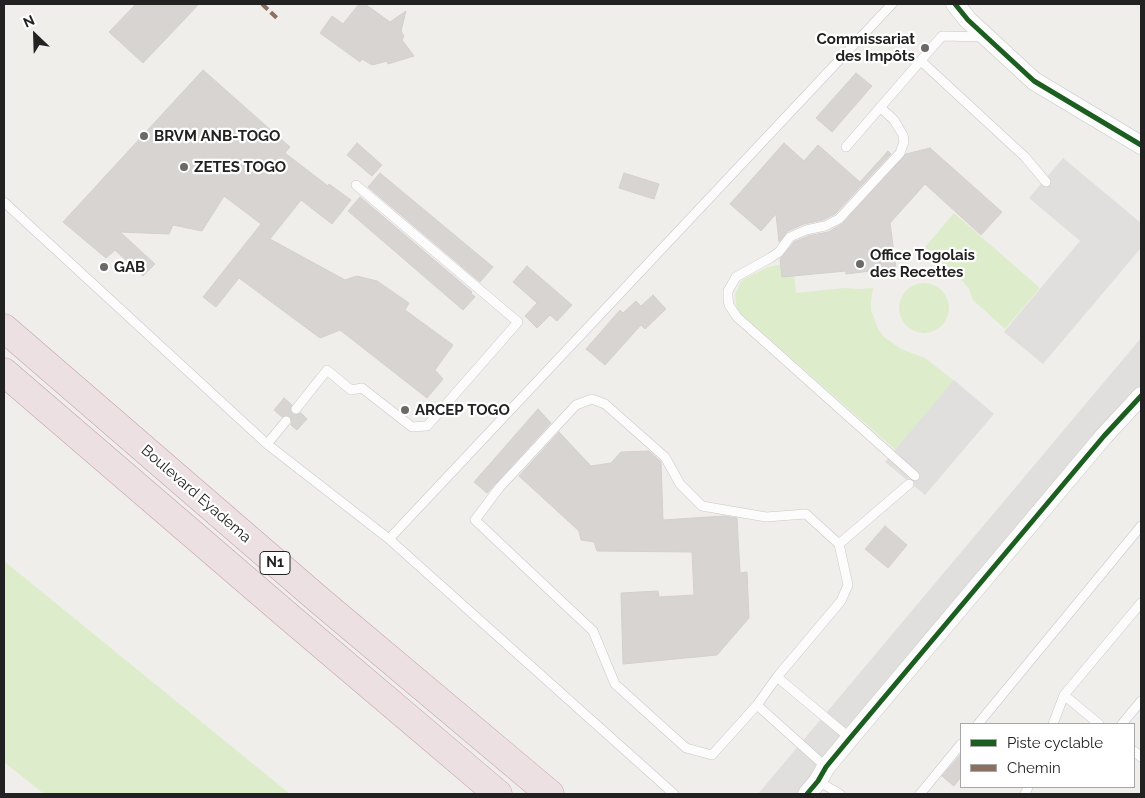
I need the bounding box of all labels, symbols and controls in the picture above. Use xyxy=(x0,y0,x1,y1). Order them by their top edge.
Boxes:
north arrow xyxy=(10,10,60,60)
text: N xyxy=(21,12,37,31)
place label: Commissariat des Impôts xyxy=(817,30,915,65)
marker: Commissariat des Impôts xyxy=(919,42,931,54)
place label: BRVM ANB-TOGO xyxy=(154,127,280,145)
marker: BRVM ANB-TOGO xyxy=(138,130,150,142)
place label: ZETES TOGO xyxy=(194,158,286,176)
marker: ZETES TOGO xyxy=(178,161,190,173)
place label: Office Togolais des Recettes xyxy=(870,246,975,281)
place label: GAB xyxy=(114,258,145,276)
marker: Office Togolais des Recettes xyxy=(854,258,866,270)
marker: GAB xyxy=(98,261,110,273)
place label: ARCEP TOGO xyxy=(415,401,510,419)
marker: ARCEP TOGO xyxy=(399,404,411,416)
street label: Boulevard Eyadema xyxy=(137,441,255,547)
road number: N1 xyxy=(260,552,290,574)
legend xyxy=(960,723,1135,788)
text: Piste cyclable xyxy=(1007,734,1103,752)
text: Chemin xyxy=(1007,759,1061,777)

